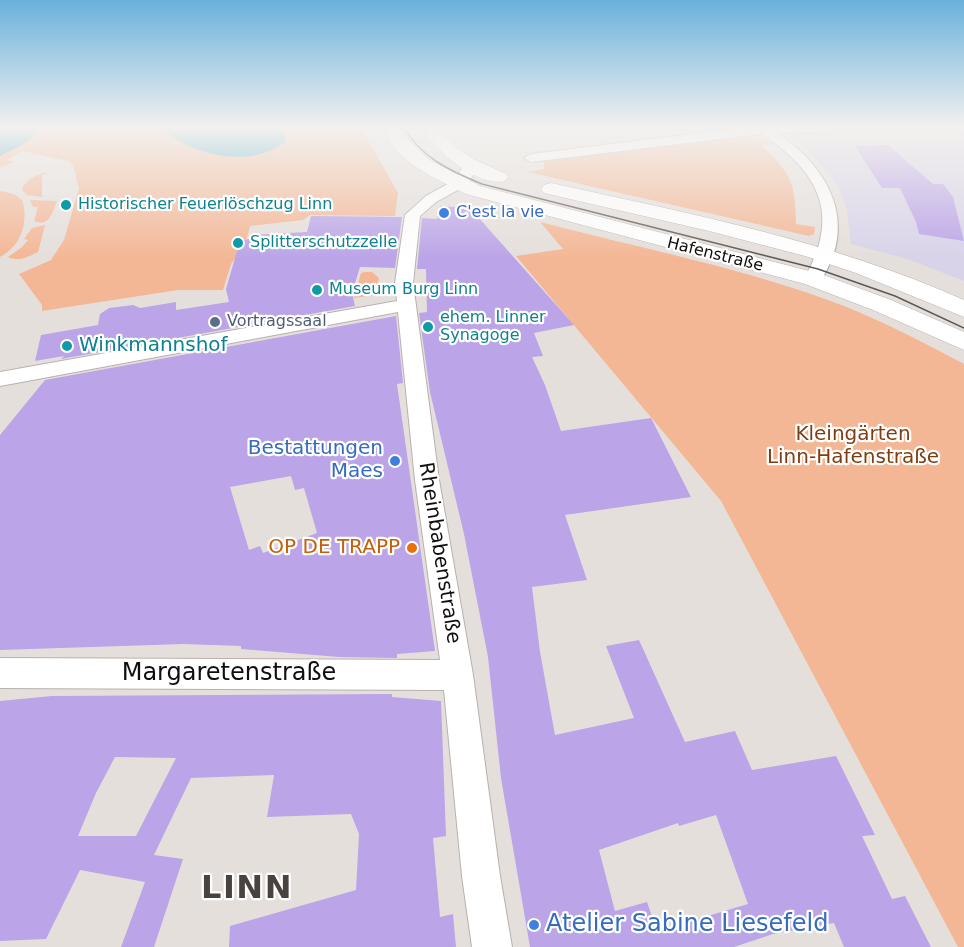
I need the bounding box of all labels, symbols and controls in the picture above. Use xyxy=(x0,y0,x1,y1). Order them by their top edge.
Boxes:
place label: Historischer Feuerlöschzug Linn xyxy=(78,195,332,215)
marker: Historischer Feuerlöschzug Linn xyxy=(59,198,73,212)
place label: C'est la vie xyxy=(456,203,544,223)
marker: C'est la vie xyxy=(437,206,451,220)
place label: Splitterschutzzelle xyxy=(250,233,397,253)
street label: Hafenstraße xyxy=(665,234,765,276)
marker: Splitterschutzzelle xyxy=(231,236,245,250)
place label: Museum Burg Linn xyxy=(329,280,478,300)
marker: Museum Burg Linn xyxy=(310,283,324,297)
place label: ehem. Linner Synagoge xyxy=(440,308,546,346)
place label: Vortragssaal xyxy=(227,312,327,332)
marker: Vortragssaal xyxy=(208,315,222,329)
marker: ehem. Linner Synagoge xyxy=(421,320,435,334)
place label: Winkmannshof xyxy=(79,334,228,358)
marker: Winkmannshof xyxy=(60,339,74,353)
park label: Kleingärten Linn-Hafenstraße xyxy=(767,423,939,470)
place label: Bestattungen Maes xyxy=(248,437,383,484)
marker: Bestattungen Maes xyxy=(388,454,402,468)
street label: Rheinbabenstraße xyxy=(413,461,465,645)
place label: OP DE TRAPP xyxy=(268,536,400,560)
marker: OP DE TRAPP xyxy=(405,541,419,555)
street label: Margaretenstraße xyxy=(122,660,336,688)
district label: LINN xyxy=(201,871,293,909)
place label: Atelier Sabine Liesefeld xyxy=(546,911,828,939)
marker: Atelier Sabine Liesefeld xyxy=(527,918,541,932)

